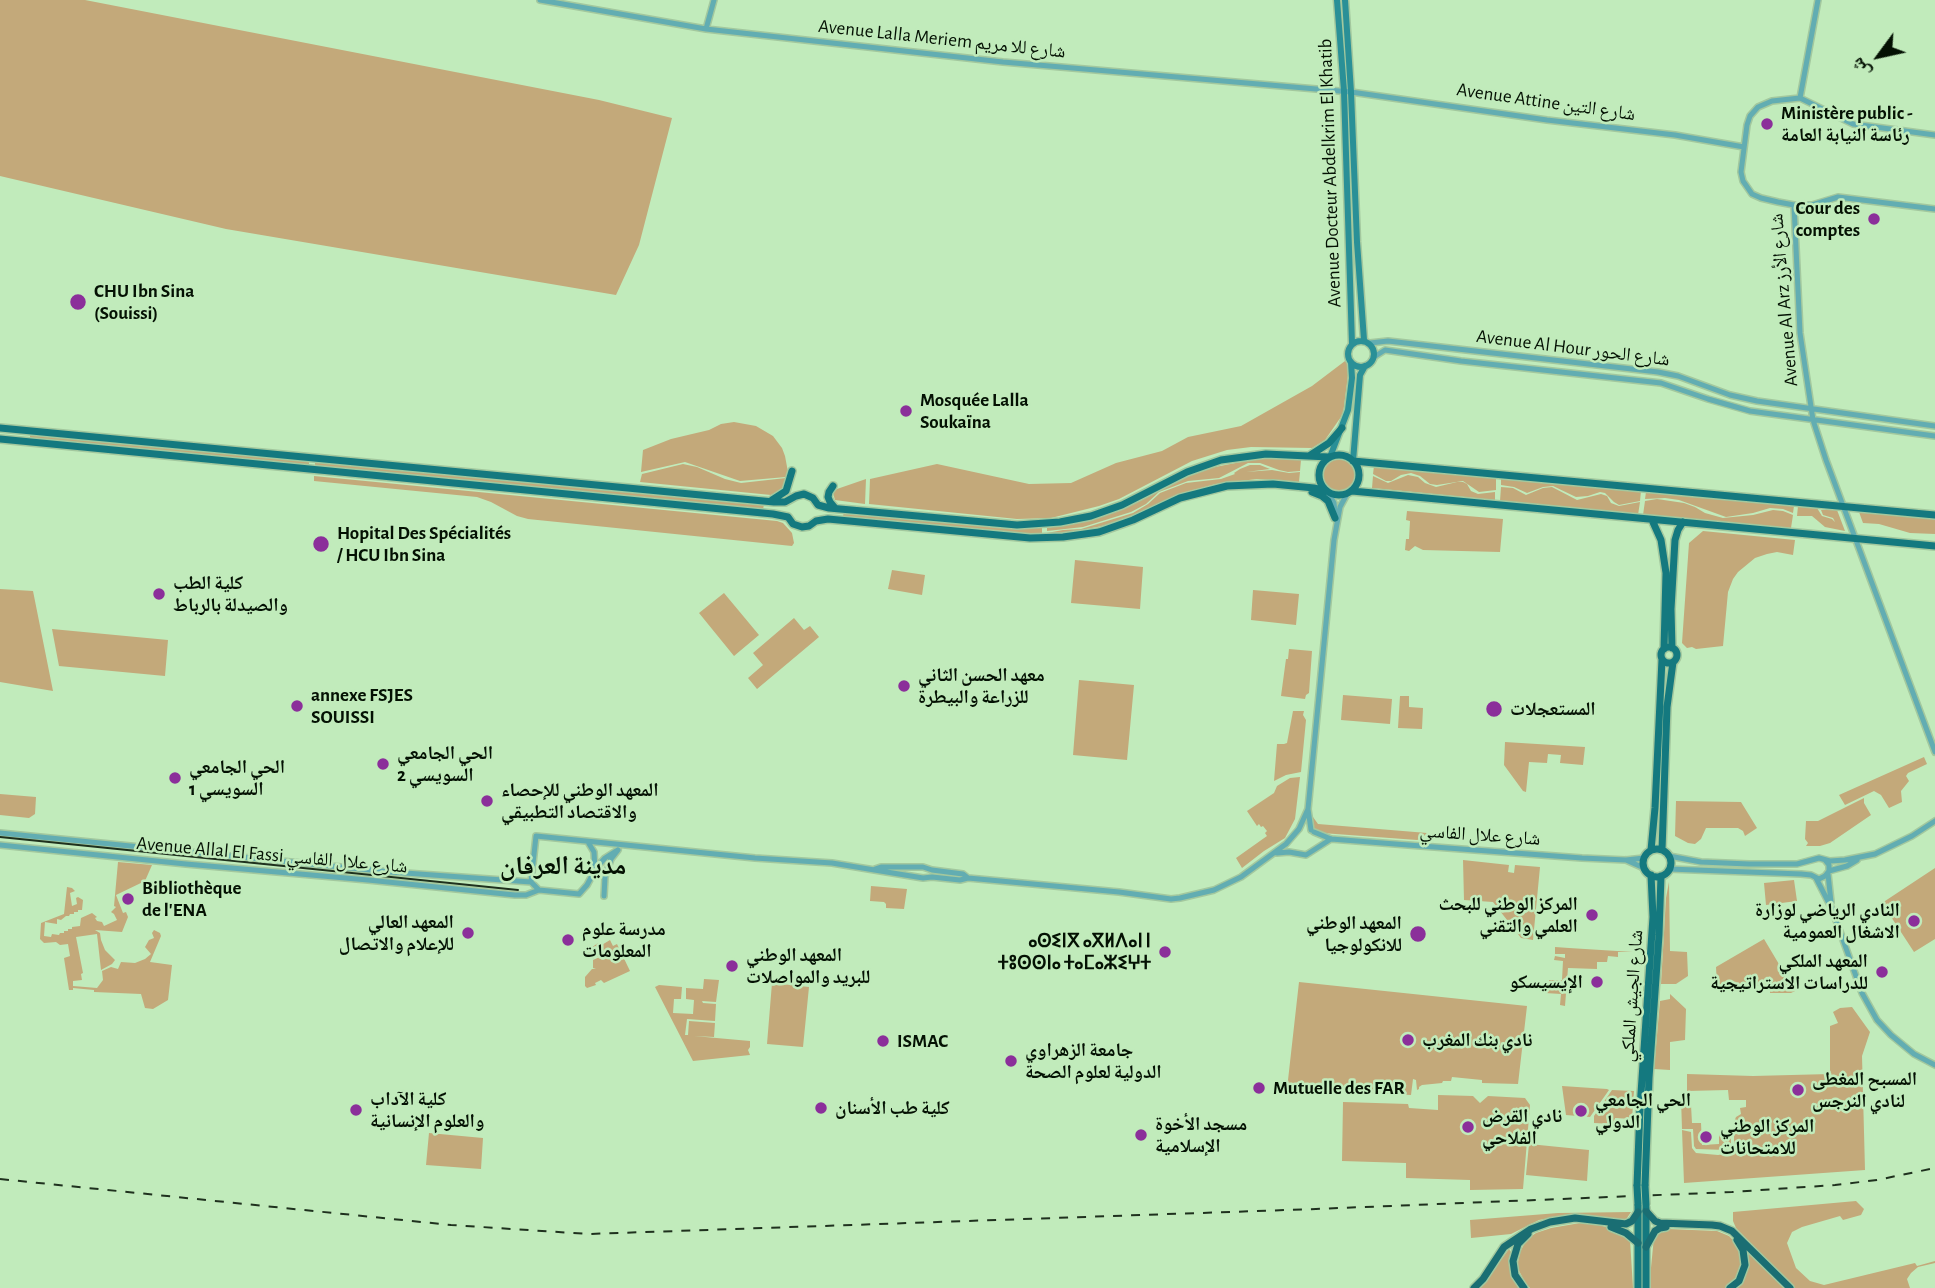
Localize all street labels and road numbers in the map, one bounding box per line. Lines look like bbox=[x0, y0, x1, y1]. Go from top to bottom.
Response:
street label: Avenue Lalla Meriem شارع للا مريم bbox=[817, 15, 1067, 63]
street label: Avenue Docteur Abdelkrim El Khatib bbox=[1314, 38, 1346, 308]
street label: Avenue Attine شارع التين bbox=[1455, 78, 1637, 126]
street label: Avenue Al Arz شارع الأرز bbox=[1765, 213, 1803, 387]
street label: Avenue Al Hour شارع الحور bbox=[1475, 325, 1671, 371]
street label: شارع علال الفاسي bbox=[1419, 819, 1541, 851]
street label: Avenue Allal El Fassi شارع علال الفاسي bbox=[136, 832, 408, 878]
street label: شارع الجيش الملكي bbox=[1616, 929, 1648, 1063]

